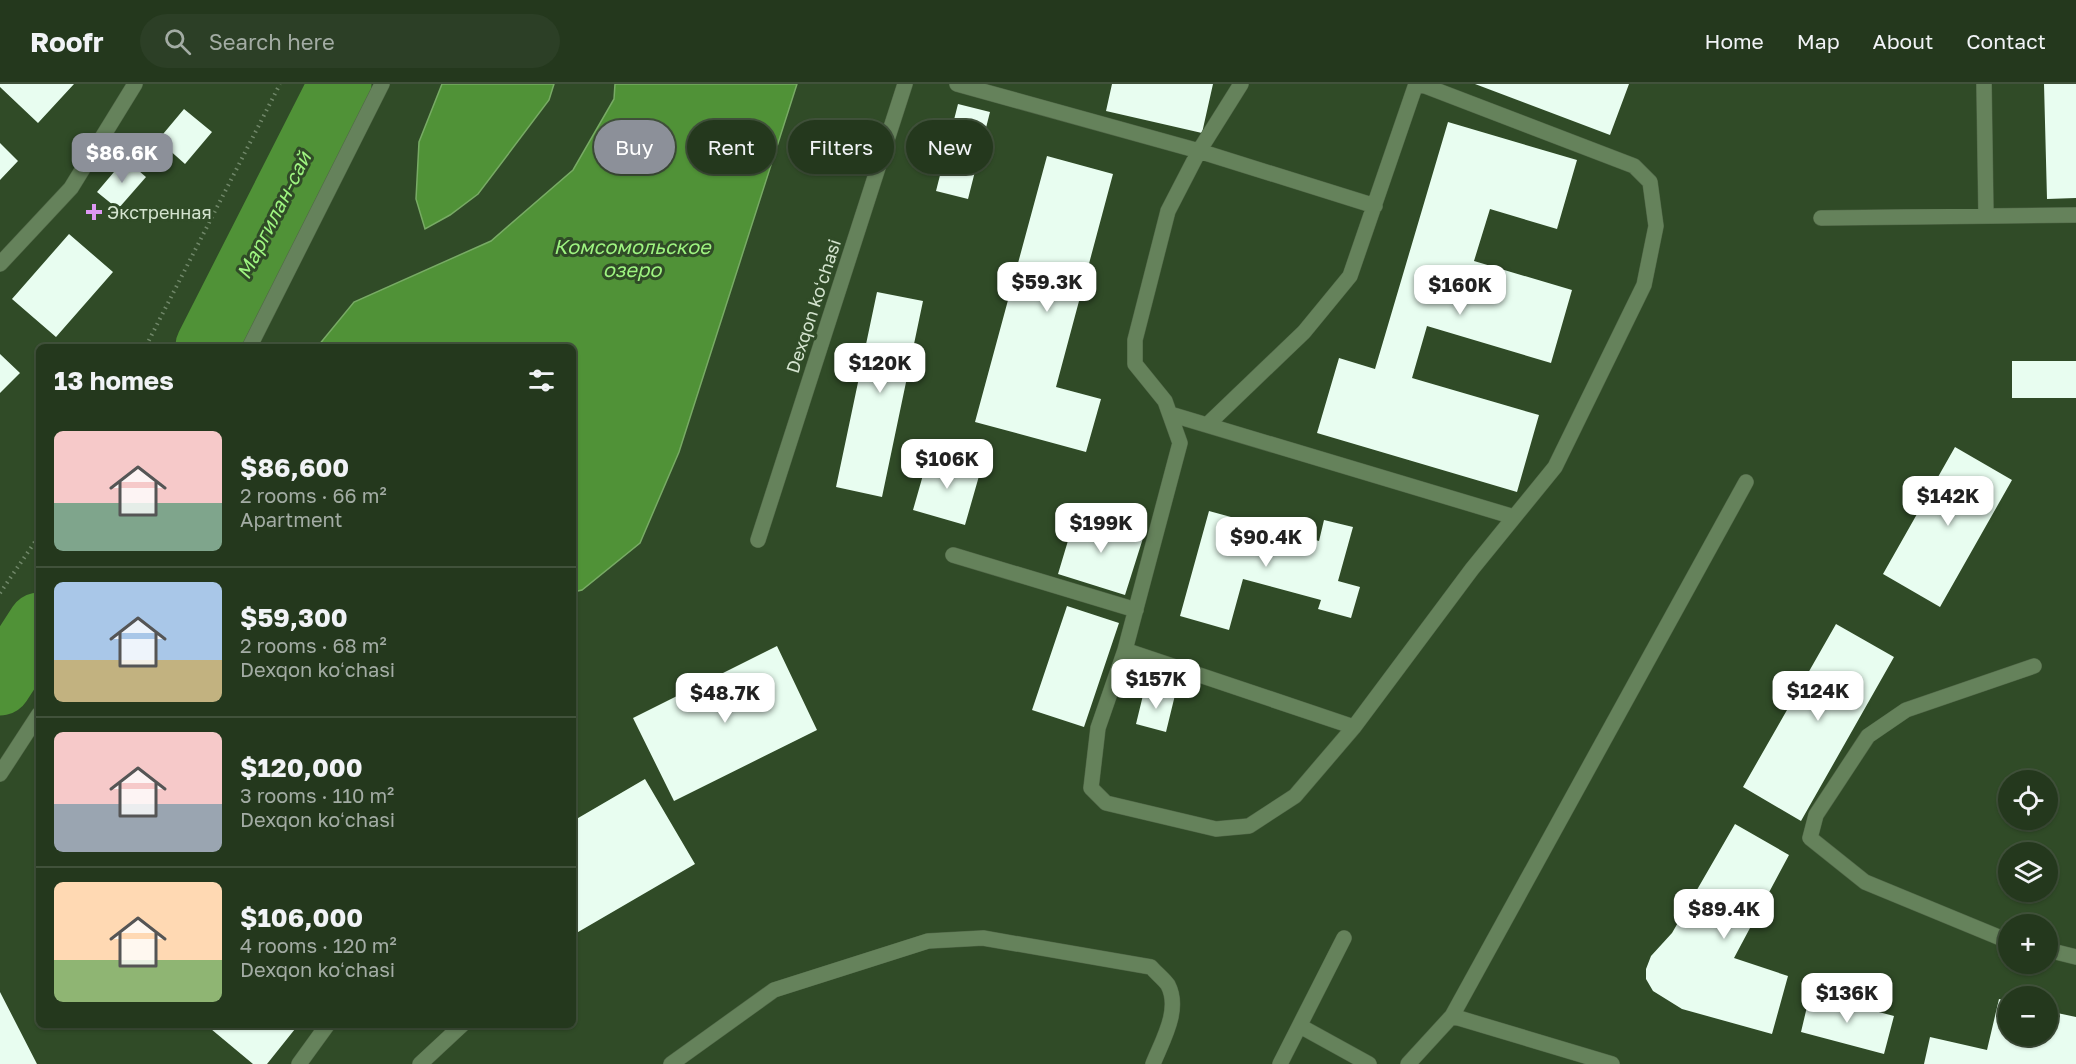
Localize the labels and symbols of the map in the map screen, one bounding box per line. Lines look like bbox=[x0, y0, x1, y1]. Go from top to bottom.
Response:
pin: $86.6K bbox=[73, 133, 171, 184]
water label: Маргилан-сай bbox=[231, 146, 316, 283]
place label: Экстренная bbox=[107, 201, 212, 223]
marker: Экстренная bbox=[85, 203, 103, 221]
water label: Комсомольское озеро bbox=[553, 234, 712, 281]
street label: Dexqon koʻchasi bbox=[781, 236, 845, 376]
pin: $59.3K bbox=[998, 262, 1096, 313]
pin: $160K bbox=[1418, 265, 1502, 316]
pin: $120K bbox=[838, 343, 922, 394]
pin: $106K bbox=[905, 439, 989, 490]
pin: $142K bbox=[1906, 476, 1990, 527]
pin: $199K bbox=[1059, 503, 1143, 554]
pin: $90.4K bbox=[1217, 517, 1315, 568]
pin: $157K bbox=[1114, 659, 1198, 710]
pin: $124K bbox=[1776, 671, 1860, 722]
pin: $48.7K bbox=[676, 673, 774, 724]
pin: $89.4K bbox=[1675, 889, 1773, 940]
pin: $136K bbox=[1805, 973, 1889, 1024]

